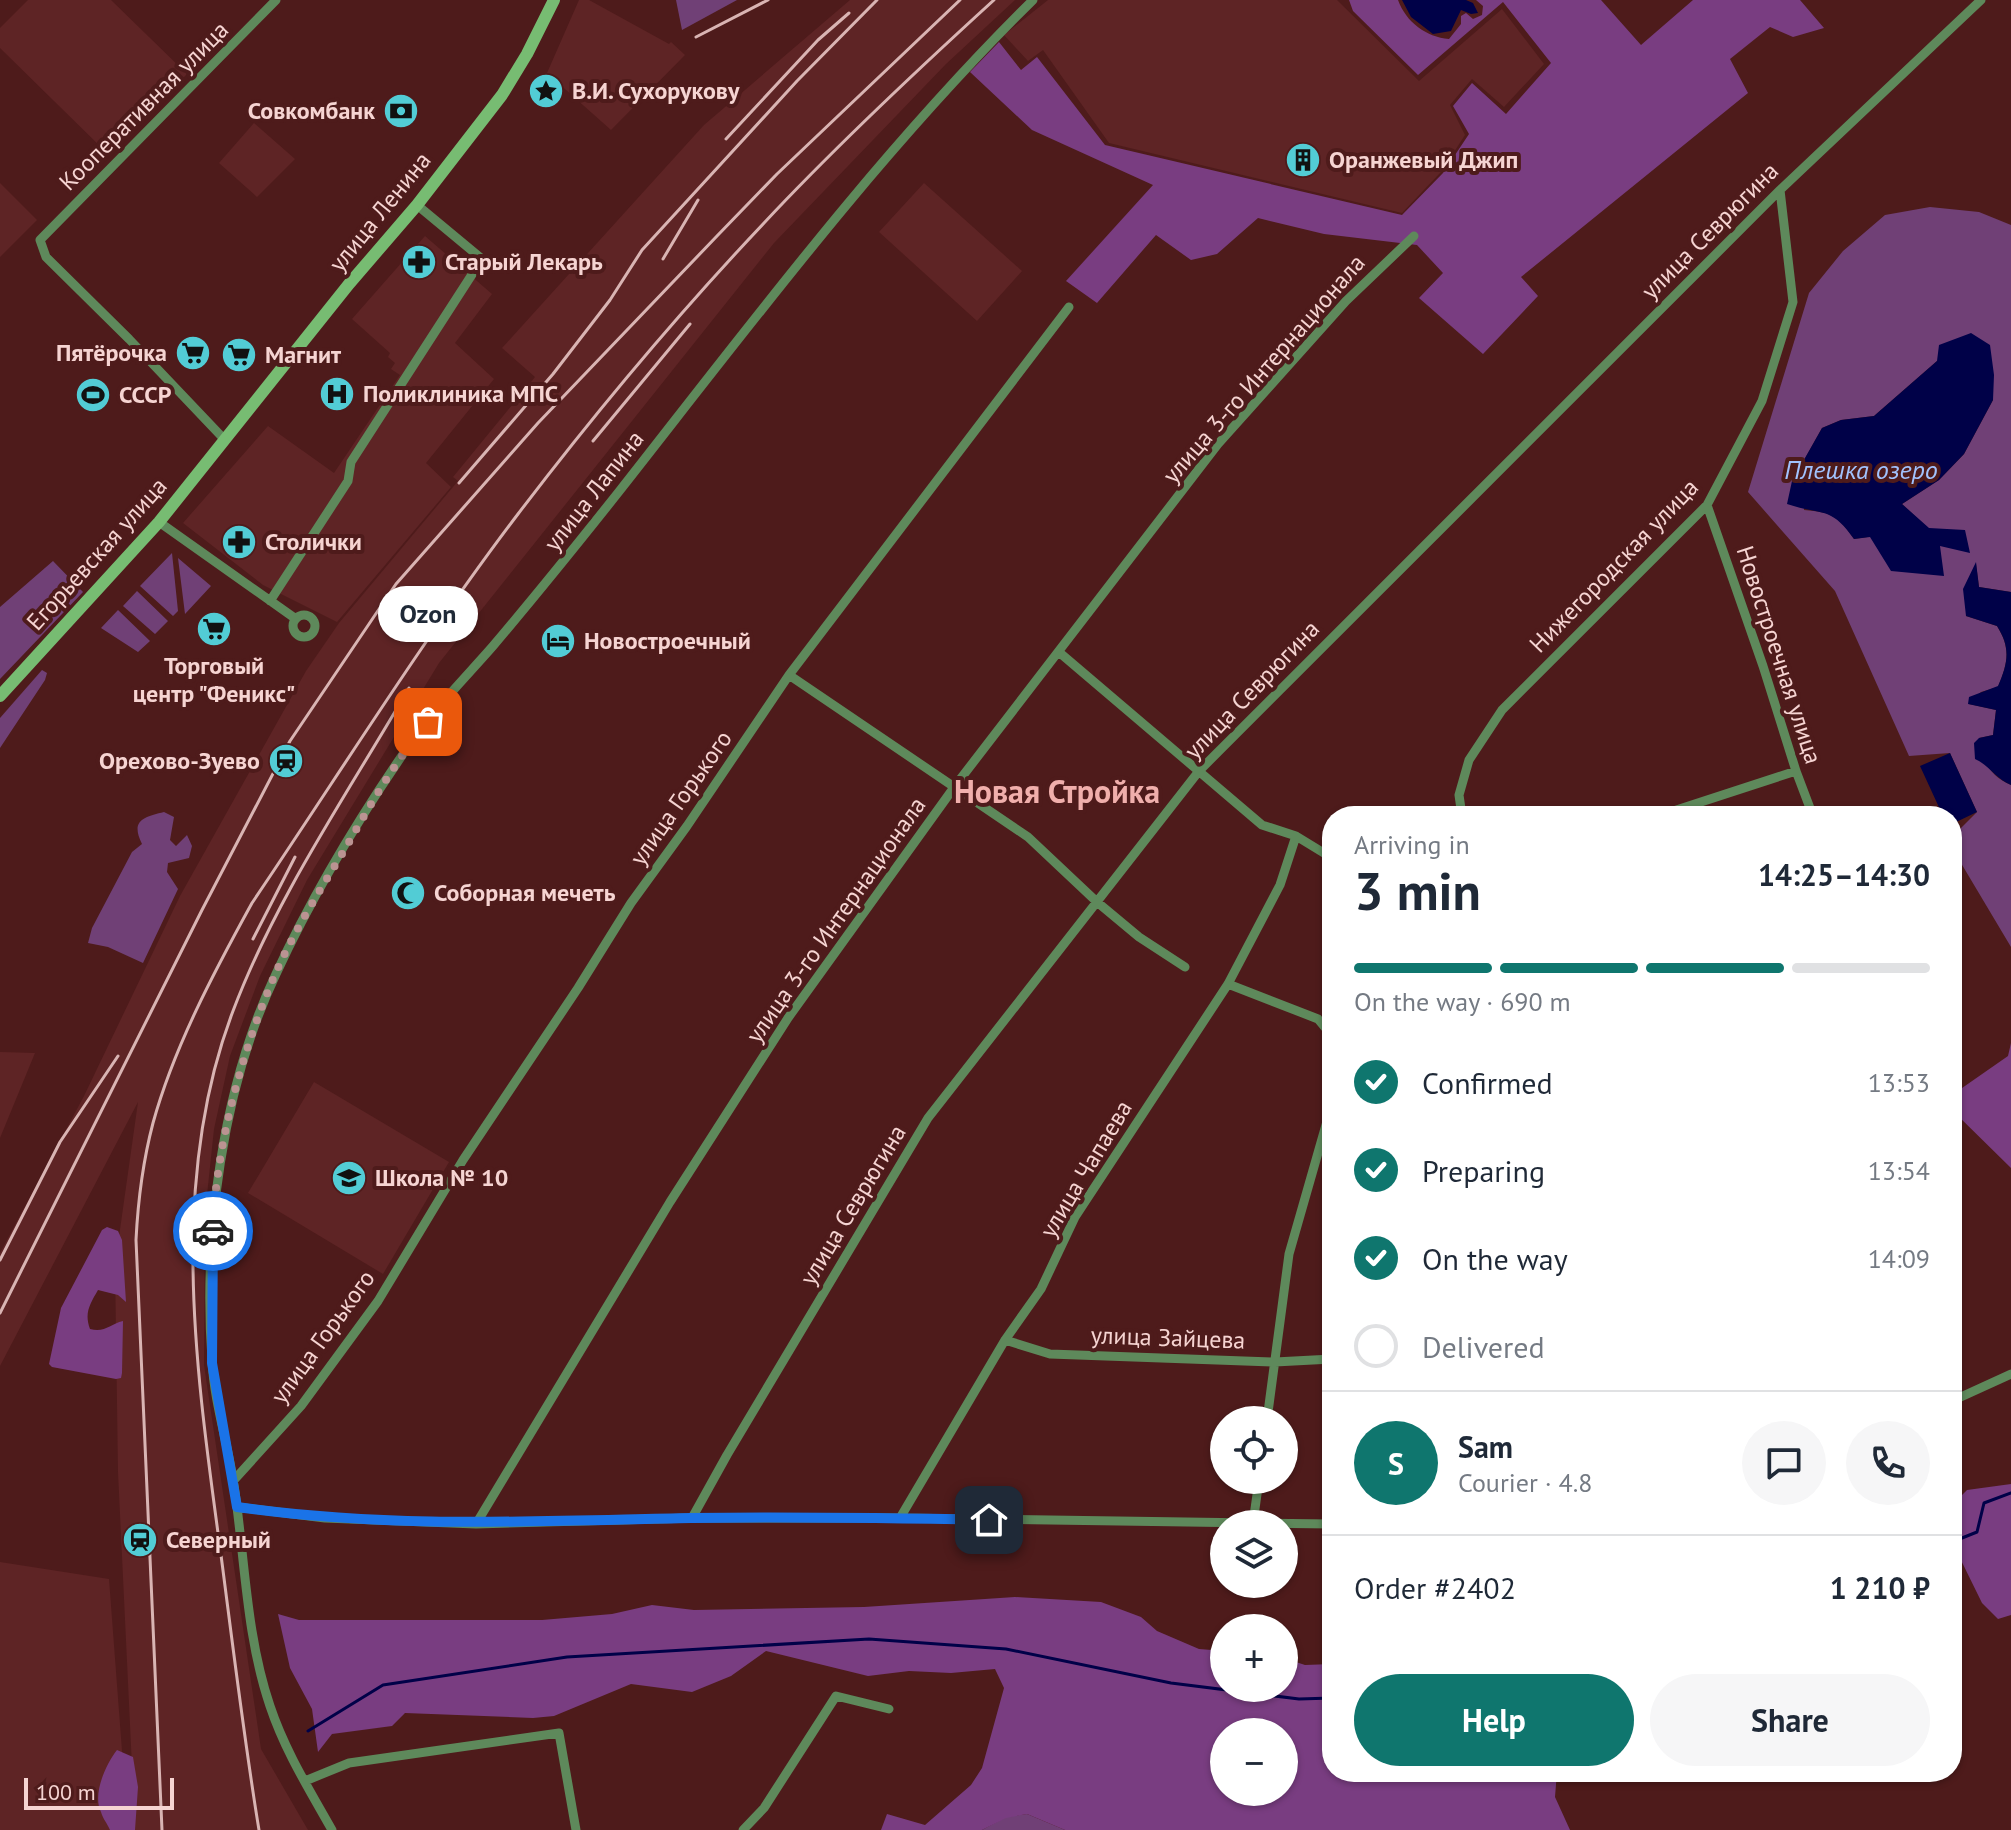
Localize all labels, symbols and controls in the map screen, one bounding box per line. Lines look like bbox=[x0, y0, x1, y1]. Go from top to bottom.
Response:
street label: Кооперативная улица bbox=[52, 14, 235, 197]
place icon: В.И. Сухорукову bbox=[527, 72, 565, 110]
place label: В.И. Сухорукову bbox=[572, 75, 740, 106]
bank icon: Совкомбанк bbox=[382, 92, 420, 130]
place label: Совкомбанк bbox=[248, 95, 375, 126]
building icon: Оранжевый Джип bbox=[1284, 141, 1322, 179]
place label: Оранжевый Джип bbox=[1329, 144, 1518, 175]
street label: улица Ленина bbox=[322, 145, 437, 278]
street label: улица Севрюгина bbox=[1634, 155, 1785, 306]
pharmacy icon: Старый Лекарь bbox=[400, 243, 438, 281]
place label: Старый Лекарь bbox=[445, 246, 603, 277]
street label: улица 3-го Интернационала bbox=[1156, 248, 1372, 490]
supermarket icon: Пятёрочка bbox=[174, 334, 212, 372]
supermarket icon: Магнит bbox=[220, 336, 258, 374]
place label: Пятёрочка bbox=[56, 337, 167, 368]
place label: Магнит bbox=[265, 339, 342, 370]
hospital icon: Поликлиника МПС bbox=[318, 375, 356, 413]
sports icon: СССР bbox=[74, 376, 112, 414]
place label: Поликлиника МПС bbox=[363, 378, 558, 409]
place label: СССР bbox=[119, 379, 172, 410]
street label: улица Лапина bbox=[537, 424, 650, 557]
water label: Плешка озеро bbox=[1784, 453, 1938, 486]
street label: Егорьевская улица bbox=[20, 471, 173, 637]
street label: Нижегородская улица bbox=[1523, 472, 1705, 659]
pharmacy icon: Столички bbox=[220, 523, 258, 561]
place label: Столички bbox=[265, 526, 362, 557]
street label: Новостроечная улица bbox=[1730, 542, 1829, 768]
callout: Ozon bbox=[378, 586, 478, 642]
text: Ozon bbox=[400, 597, 456, 630]
supermarket icon: Торговый центр "Феникс" bbox=[195, 610, 233, 648]
street label: улица Севрюгина bbox=[1177, 614, 1326, 766]
hotel icon: Новостроечный bbox=[539, 622, 577, 660]
place label: Новостроечный bbox=[584, 625, 751, 656]
place label: Торговый центр "Феникс" bbox=[133, 650, 295, 709]
pin bbox=[394, 688, 462, 756]
icon: bag bbox=[406, 700, 450, 744]
street label: улица Горького bbox=[623, 724, 739, 871]
station icon: Орехово-Зуево bbox=[267, 742, 305, 780]
place label: Орехово-Зуево bbox=[99, 745, 260, 776]
district label: Новая Стройка bbox=[954, 770, 1160, 812]
street label: улица 3-го Интернационала bbox=[739, 791, 932, 1049]
text: Arriving in bbox=[1354, 828, 1470, 861]
text: 14:25–14:30 bbox=[1758, 855, 1930, 894]
text: 3 min bbox=[1354, 857, 1481, 924]
mosque icon: Соборная мечеть bbox=[389, 874, 427, 912]
place label: Соборная мечеть bbox=[434, 877, 616, 908]
text: On the way · 690 m bbox=[1354, 985, 1571, 1018]
icon: check bbox=[1354, 1060, 1398, 1104]
text: Confirmed bbox=[1422, 1063, 1553, 1102]
text: 13:53 bbox=[1868, 1066, 1930, 1099]
street label: улица Чапаева bbox=[1032, 1094, 1139, 1243]
street label: улица Севрюгина bbox=[793, 1119, 913, 1291]
icon: check bbox=[1354, 1148, 1398, 1192]
text: Preparing bbox=[1422, 1151, 1545, 1190]
text: 13:54 bbox=[1868, 1154, 1930, 1187]
school or university icon: Школа № 10 bbox=[330, 1159, 368, 1197]
place label: Школа № 10 bbox=[375, 1162, 508, 1193]
courier bbox=[173, 1191, 253, 1271]
icon: car bbox=[191, 1209, 235, 1253]
icon: check bbox=[1354, 1236, 1398, 1280]
text: On the way bbox=[1422, 1239, 1568, 1278]
text: 14:09 bbox=[1868, 1242, 1930, 1275]
street label: улица Горького bbox=[264, 1264, 382, 1410]
street label: улица Зайцева bbox=[1090, 1319, 1246, 1356]
text: Delivered bbox=[1422, 1327, 1545, 1366]
map controls bbox=[1210, 1406, 1298, 1806]
button: locate bbox=[1210, 1406, 1298, 1494]
button: chat bbox=[1742, 1421, 1826, 1505]
button: phone bbox=[1846, 1421, 1930, 1505]
text: Sam bbox=[1458, 1427, 1513, 1466]
text: S bbox=[1388, 1444, 1404, 1483]
text: Courier · 4.8 bbox=[1458, 1466, 1592, 1499]
pin bbox=[955, 1486, 1023, 1554]
icon: home bbox=[967, 1498, 1011, 1542]
button: layers bbox=[1210, 1510, 1298, 1598]
station icon: Северный bbox=[121, 1521, 159, 1559]
place label: Северный bbox=[166, 1524, 271, 1555]
text: Order #2402 bbox=[1354, 1568, 1516, 1607]
text: 1 210 ₽ bbox=[1830, 1568, 1930, 1607]
button: + bbox=[1210, 1614, 1298, 1702]
button: Help bbox=[1354, 1674, 1634, 1766]
button: Share bbox=[1650, 1674, 1930, 1766]
button: − bbox=[1210, 1718, 1298, 1806]
scale bar bbox=[24, 1774, 174, 1810]
text: 100 m bbox=[36, 1778, 96, 1806]

